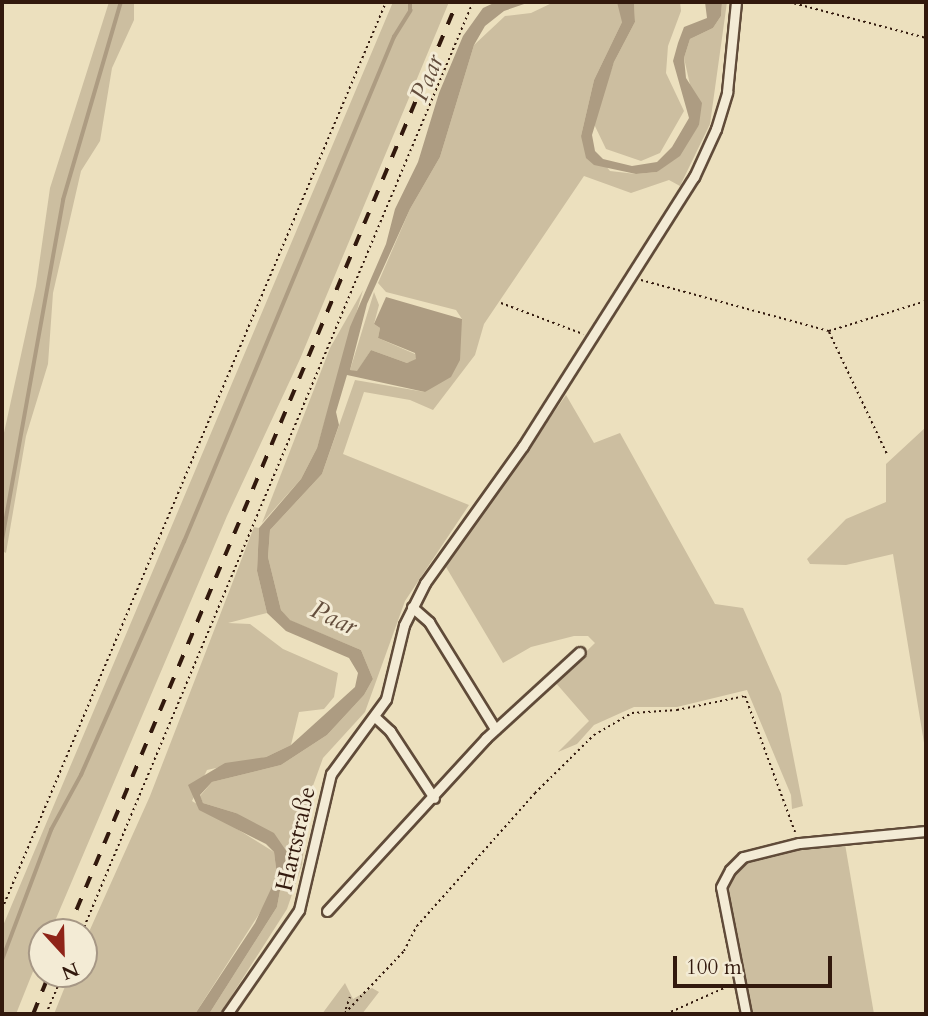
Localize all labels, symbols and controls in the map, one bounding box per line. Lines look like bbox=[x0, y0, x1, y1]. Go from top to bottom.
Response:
water label: Paar bbox=[404, 50, 450, 106]
water label: Paar bbox=[306, 594, 362, 642]
street label: Hartstraße bbox=[270, 784, 322, 894]
north arrow bbox=[28, 918, 98, 988]
scale bar bbox=[676, 942, 835, 986]
text: 100 m bbox=[686, 953, 742, 982]
text: N bbox=[58, 955, 83, 986]

